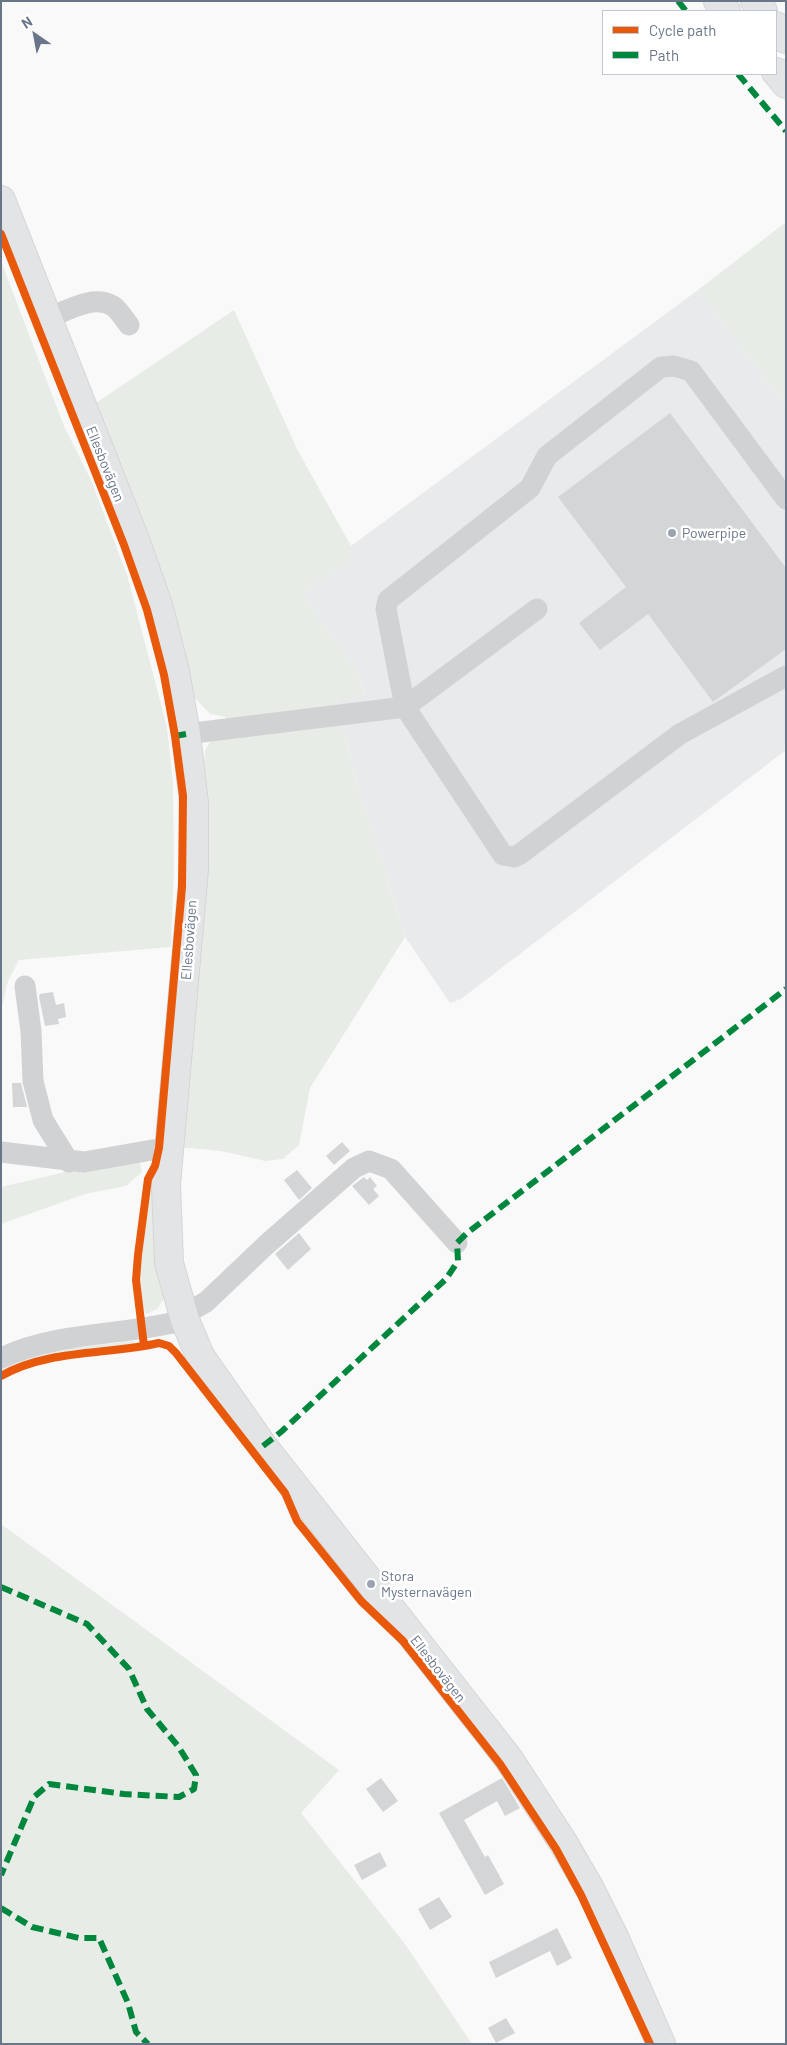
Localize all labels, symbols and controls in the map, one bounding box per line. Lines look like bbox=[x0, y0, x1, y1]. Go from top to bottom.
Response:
north arrow bbox=[10, 10, 60, 60]
legend bbox=[602, 10, 777, 75]
text: N bbox=[18, 12, 35, 32]
text: Cycle path bbox=[649, 21, 716, 39]
text: Path bbox=[649, 46, 679, 64]
street label: Ellesbovägen bbox=[82, 424, 128, 504]
place label: Powerpipe bbox=[682, 525, 746, 541]
marker: Powerpipe bbox=[666, 527, 678, 539]
street label: Ellesbovägen bbox=[178, 900, 200, 980]
place label: Stora Mysternavägen bbox=[381, 1568, 472, 1600]
marker: Stora Mysternavägen bbox=[365, 1578, 377, 1590]
street label: Ellesbovägen bbox=[407, 1632, 469, 1706]

